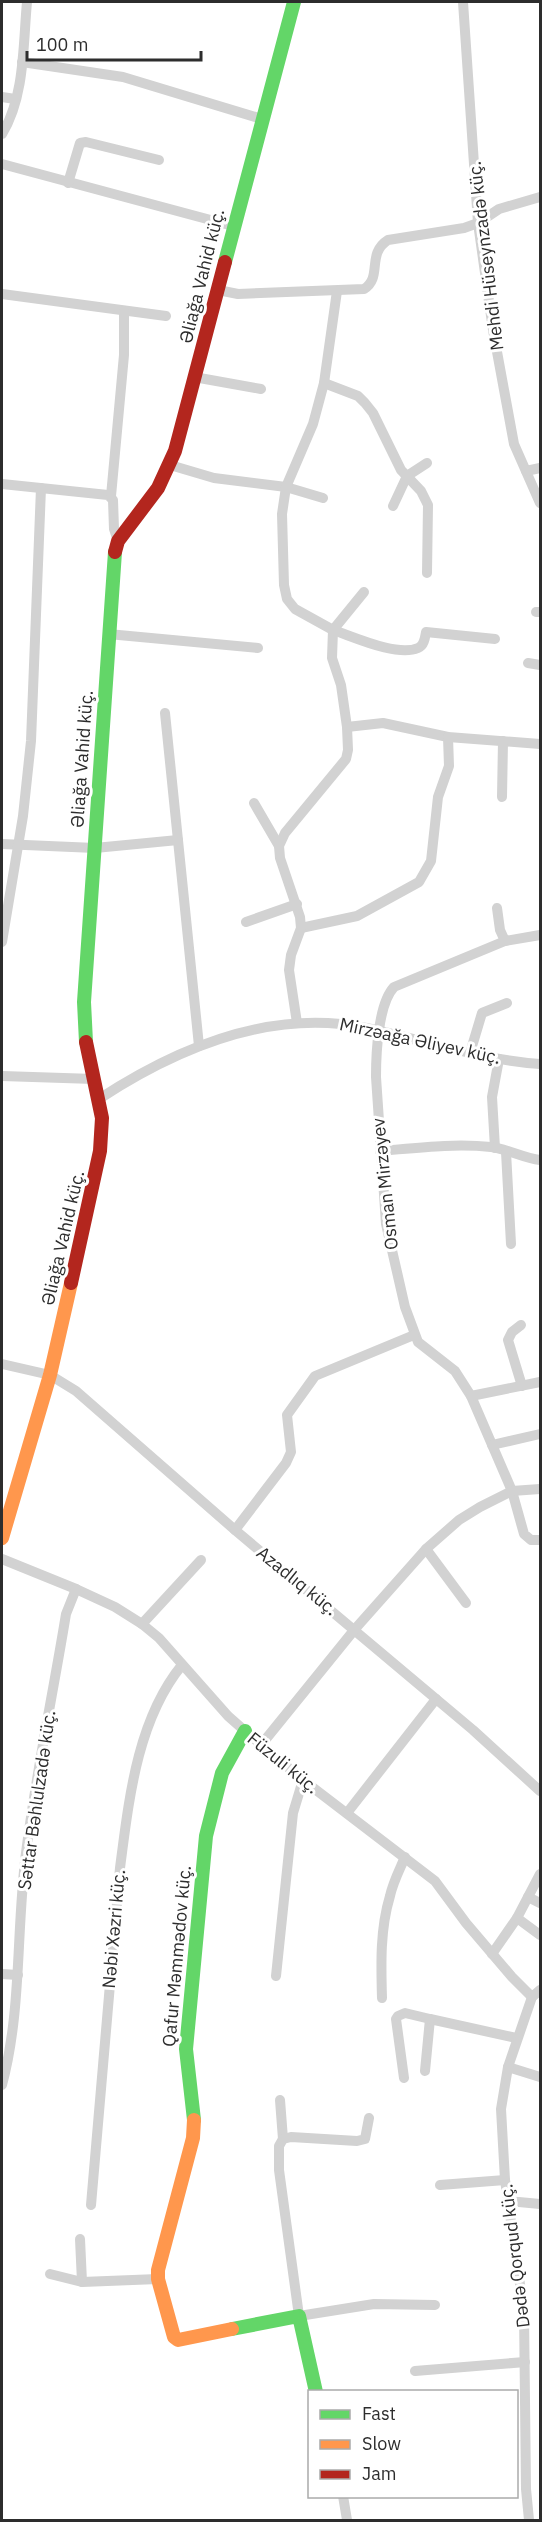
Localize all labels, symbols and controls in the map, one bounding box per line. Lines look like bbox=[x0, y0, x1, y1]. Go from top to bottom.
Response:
scale bar bbox=[27, 24, 201, 62]
text: 100 m bbox=[36, 33, 88, 56]
street label: Mehdi Hüseynzadə küç. bbox=[462, 160, 509, 352]
street label: Əliağa Vahid küç. bbox=[174, 206, 229, 346]
street label: Əliağa Vahid küç. bbox=[65, 689, 98, 829]
street label: Mirzəağa Əliyev küç. bbox=[337, 1012, 503, 1069]
street label: Osman Mirzəyev bbox=[366, 1117, 403, 1251]
street label: Əliağa Vahid küç. bbox=[36, 1168, 89, 1308]
street label: Azadlıq küç. bbox=[252, 1541, 343, 1620]
street label: Səttar Bəhlulzadə küç. bbox=[13, 1709, 61, 1891]
street label: Füzuli küç. bbox=[243, 1727, 324, 1798]
street label: Qafur Məmmədov küç. bbox=[157, 1864, 196, 2048]
street label: Nəbi Xəzri küç. bbox=[97, 1868, 130, 1990]
street label: Dədə Qorqud küç. bbox=[494, 2183, 535, 2329]
legend bbox=[308, 2390, 518, 2498]
text: Fast bbox=[362, 2402, 396, 2425]
text: Slow bbox=[362, 2432, 401, 2455]
text: Jam bbox=[362, 2462, 397, 2485]

